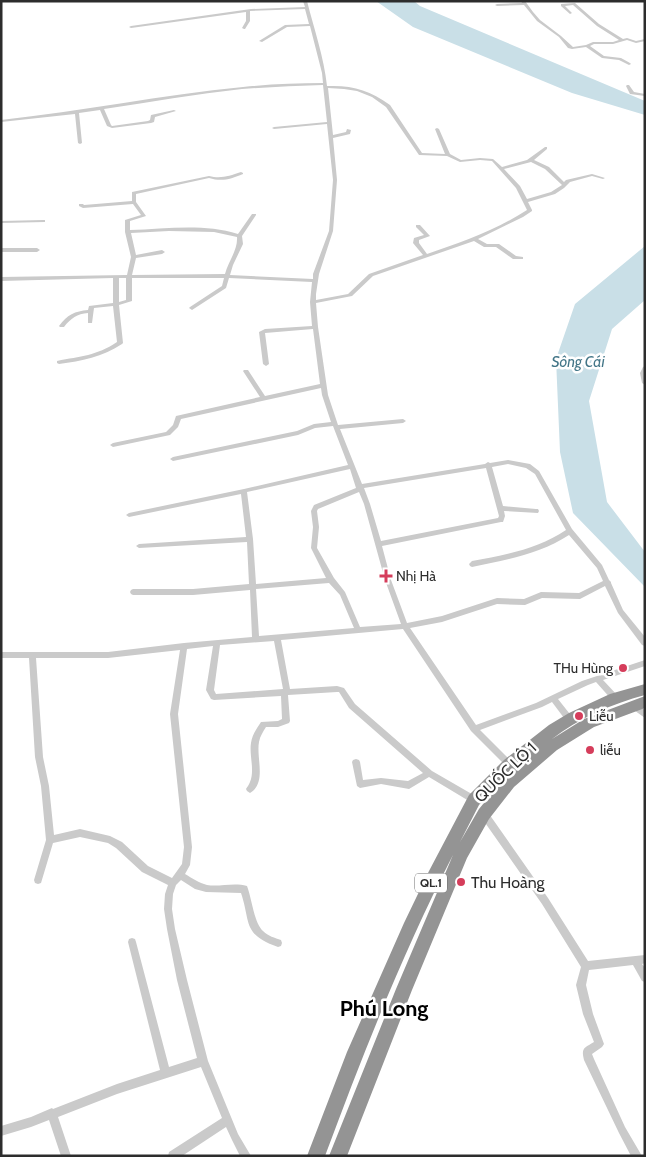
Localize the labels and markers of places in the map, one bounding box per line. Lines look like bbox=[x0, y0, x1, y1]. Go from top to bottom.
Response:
place label: Nhị Hà bbox=[396, 567, 436, 585]
marker: Nhị Hà bbox=[380, 570, 392, 582]
place label: THu Hùng bbox=[553, 659, 614, 677]
marker: THu Hùng bbox=[617, 662, 629, 674]
place label: Liễu bbox=[589, 707, 614, 725]
marker: Liễu bbox=[573, 710, 585, 722]
place label: liễu bbox=[600, 741, 621, 759]
marker: liễu bbox=[584, 744, 596, 756]
place label: Thu Hoàng bbox=[471, 873, 546, 892]
marker: Thu Hoàng bbox=[455, 876, 467, 888]

